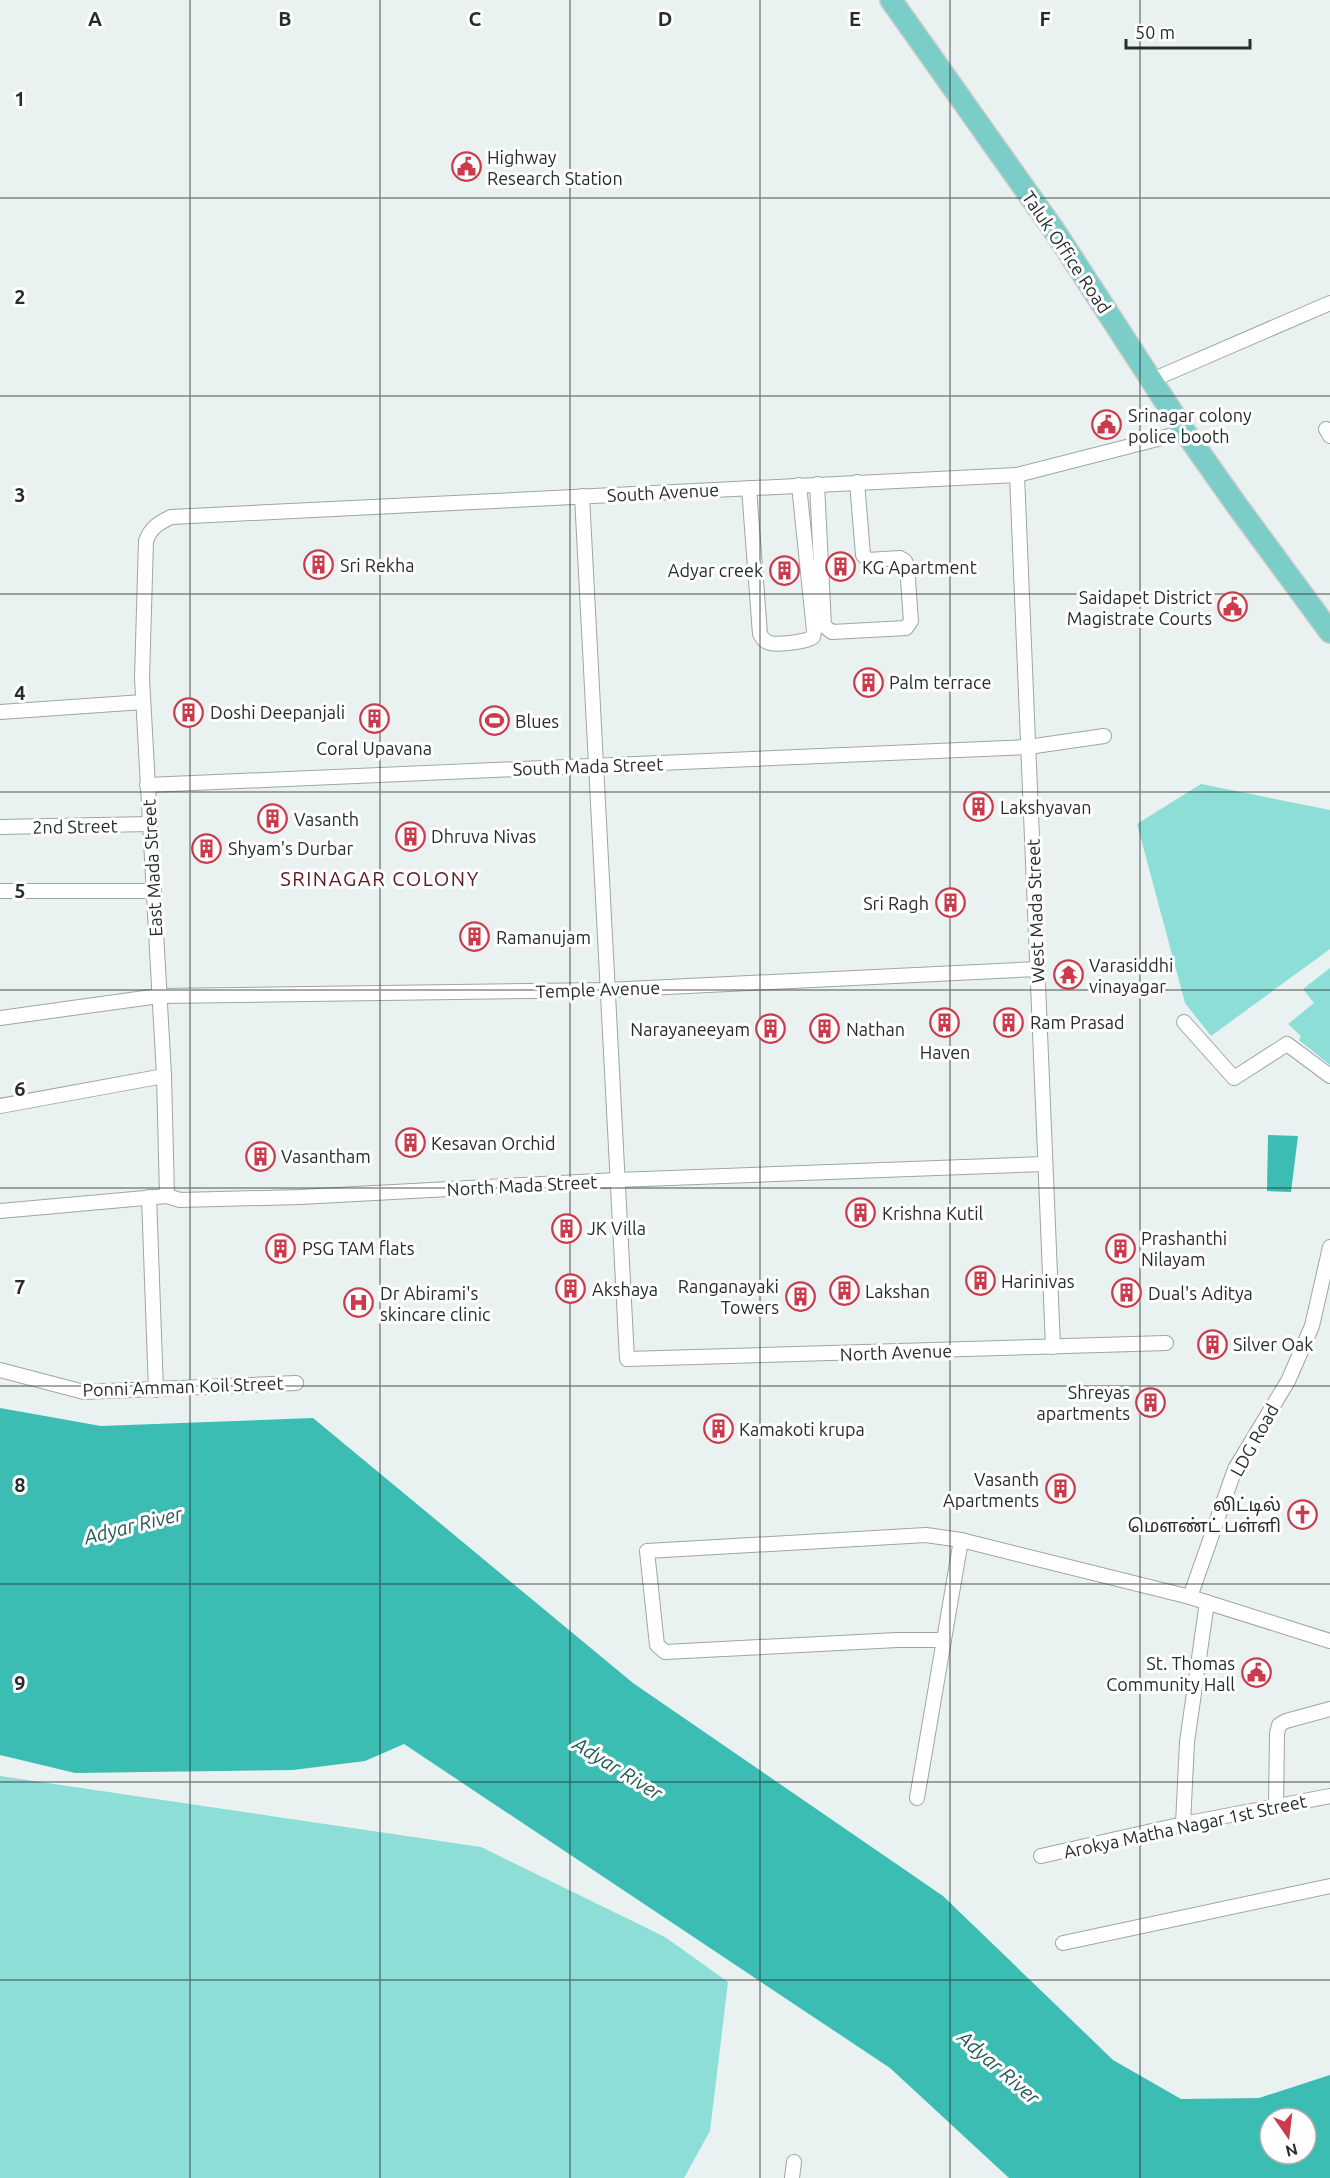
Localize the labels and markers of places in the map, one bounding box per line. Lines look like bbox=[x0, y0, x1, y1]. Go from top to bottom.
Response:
place label: Highway Research Station bbox=[487, 147, 623, 188]
public building icon: Highway Research Station bbox=[450, 151, 482, 183]
place label: Srinagar colony police booth bbox=[1128, 405, 1252, 446]
public building icon: Srinagar colony police booth bbox=[1091, 409, 1123, 441]
building icon: Sri Rekha bbox=[303, 549, 335, 581]
building icon: KG Apartment bbox=[825, 551, 857, 583]
building icon: Adyar creek bbox=[768, 554, 800, 586]
place label: Sri Rekha bbox=[340, 555, 414, 575]
place label: KG Apartment bbox=[862, 557, 977, 577]
place label: Adyar creek bbox=[668, 560, 763, 580]
place label: Saidapet District Magistrate Courts bbox=[1067, 587, 1212, 628]
public building icon: Saidapet District Magistrate Courts bbox=[1217, 591, 1249, 623]
building icon: Palm terrace bbox=[852, 666, 884, 698]
place label: Palm terrace bbox=[889, 672, 991, 692]
building icon: Doshi Deepanjali bbox=[173, 696, 205, 728]
place label: Doshi Deepanjali bbox=[210, 702, 345, 722]
building icon: Coral Upavana bbox=[358, 703, 390, 735]
sports icon: Blues bbox=[478, 705, 510, 737]
place label: Blues bbox=[515, 711, 559, 731]
place label: Coral Upavana bbox=[316, 738, 432, 758]
building icon: Lakshyavan bbox=[963, 791, 995, 823]
place label: Lakshyavan bbox=[1000, 797, 1092, 817]
building icon: Vasanth bbox=[257, 803, 289, 835]
place label: Vasanth bbox=[294, 809, 359, 829]
building icon: Dhruva Nivas bbox=[394, 820, 426, 852]
place label: Dhruva Nivas bbox=[431, 826, 536, 846]
building icon: Shyam's Durbar bbox=[191, 832, 223, 864]
place label: Shyam's Durbar bbox=[228, 838, 354, 858]
building icon: Sri Ragh bbox=[934, 887, 966, 919]
place label: Sri Ragh bbox=[863, 893, 929, 913]
building icon: Ramanujam bbox=[459, 921, 491, 953]
place label: Ramanujam bbox=[496, 927, 591, 947]
place label: Varasiddhi vinayagar bbox=[1089, 955, 1173, 996]
temple icon: Varasiddhi vinayagar bbox=[1052, 959, 1084, 991]
building icon: Ram Prasad bbox=[993, 1006, 1025, 1038]
building icon: Haven bbox=[929, 1007, 961, 1039]
place label: Ram Prasad bbox=[1030, 1012, 1125, 1032]
building icon: Narayaneeyam bbox=[755, 1013, 787, 1045]
building icon: Nathan bbox=[809, 1013, 841, 1045]
place label: Narayaneeyam bbox=[630, 1019, 750, 1039]
place label: Nathan bbox=[846, 1019, 905, 1039]
place label: Haven bbox=[920, 1042, 970, 1062]
building icon: Kesavan Orchid bbox=[394, 1127, 426, 1159]
place label: Kesavan Orchid bbox=[431, 1133, 555, 1153]
building icon: Vasantham bbox=[244, 1140, 276, 1172]
place label: Vasantham bbox=[281, 1146, 371, 1166]
building icon: Krishna Kutil bbox=[845, 1197, 877, 1229]
place label: Krishna Kutil bbox=[882, 1203, 984, 1223]
building icon: JK Villa bbox=[550, 1212, 582, 1244]
place label: JK Villa bbox=[587, 1218, 646, 1238]
place label: Prashanthi Nilayam bbox=[1141, 1228, 1227, 1269]
building icon: PSG TAM flats bbox=[265, 1232, 297, 1264]
building icon: Prashanthi Nilayam bbox=[1104, 1232, 1136, 1264]
place label: PSG TAM flats bbox=[302, 1238, 415, 1258]
building icon: Harinivas bbox=[964, 1265, 996, 1297]
place label: Harinivas bbox=[1001, 1271, 1075, 1291]
building icon: Akshaya bbox=[555, 1273, 587, 1305]
building icon: Lakshan bbox=[828, 1275, 860, 1307]
place label: Ranganayaki Towers bbox=[678, 1276, 779, 1317]
building icon: Dual's Aditya bbox=[1111, 1277, 1143, 1309]
place label: Akshaya bbox=[592, 1279, 658, 1299]
building icon: Ranganayaki Towers bbox=[784, 1280, 816, 1312]
place label: Lakshan bbox=[865, 1281, 930, 1301]
place label: Dr Abirami's skincare clinic bbox=[380, 1283, 490, 1324]
place label: Dual's Aditya bbox=[1148, 1283, 1253, 1303]
hospital icon: Dr Abirami's skincare clinic bbox=[343, 1287, 375, 1319]
building icon: Silver Oak bbox=[1196, 1328, 1228, 1360]
place label: Silver Oak bbox=[1233, 1334, 1313, 1354]
place label: Shreyas apartments bbox=[1036, 1382, 1130, 1423]
building icon: Shreyas apartments bbox=[1135, 1386, 1167, 1418]
building icon: Kamakoti krupa bbox=[702, 1413, 734, 1445]
place label: Kamakoti krupa bbox=[739, 1419, 865, 1439]
place label: Vasanth Apartments bbox=[943, 1469, 1039, 1510]
building icon: Vasanth Apartments bbox=[1044, 1473, 1076, 1505]
place label: லிட்டில் மௌண்ட் பள்ளி bbox=[1128, 1494, 1281, 1535]
church icon: லிட்டில் மௌண்ட் பள்ளி bbox=[1286, 1498, 1318, 1530]
place label: St. Thomas Community Hall bbox=[1106, 1653, 1235, 1694]
public building icon: St. Thomas Community Hall bbox=[1240, 1657, 1272, 1689]

